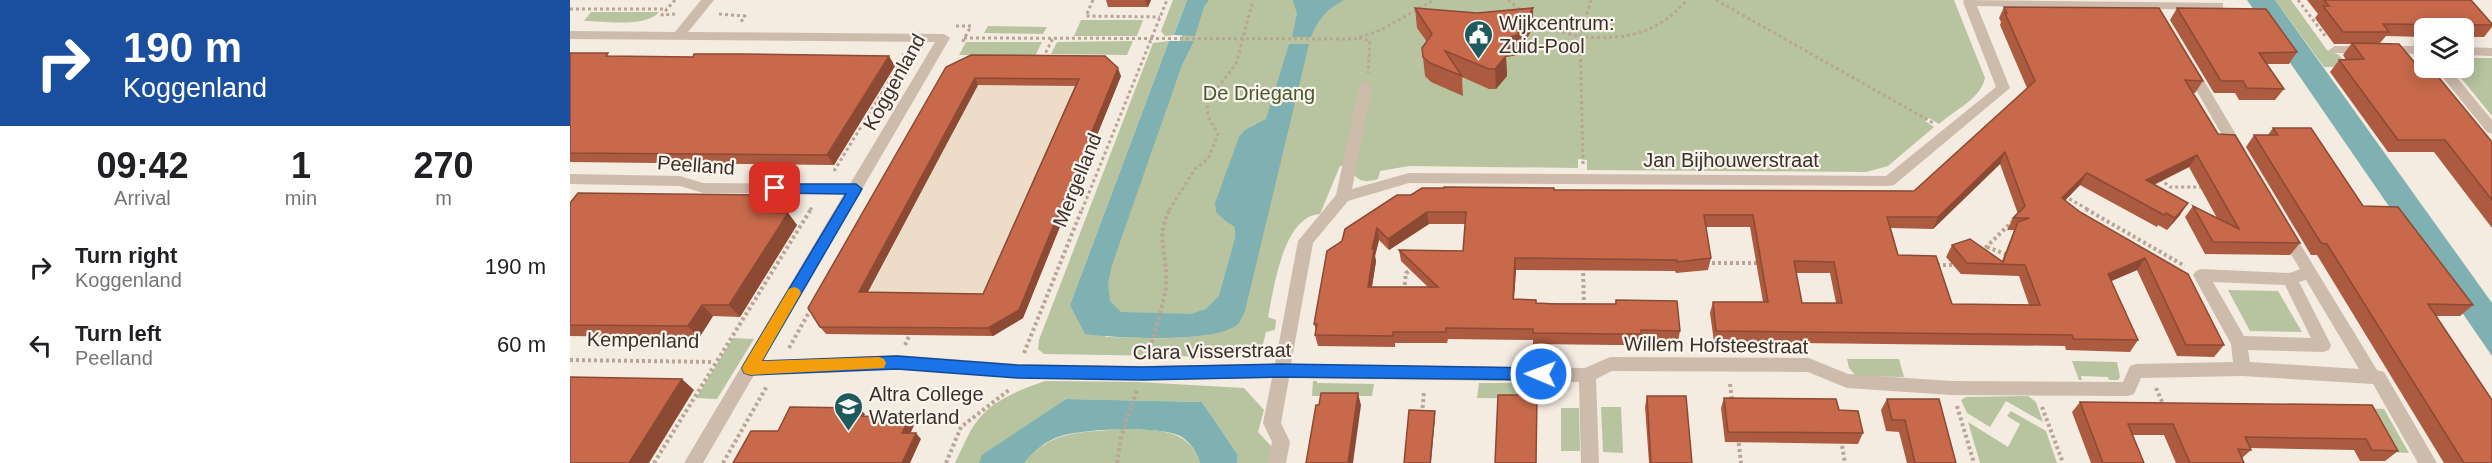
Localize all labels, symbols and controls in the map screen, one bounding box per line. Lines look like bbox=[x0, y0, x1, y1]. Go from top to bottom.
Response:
place label: Wijkcentrum: Zuid-Pool bbox=[1499, 12, 1615, 57]
public building icon: Wijkcentrum: Zuid-Pool bbox=[1462, 18, 1494, 60]
map controls bbox=[2414, 18, 2474, 78]
button: layers bbox=[2414, 18, 2474, 78]
icon: right bbox=[24, 24, 102, 102]
text: 190 m bbox=[123, 24, 242, 71]
street label: Koggenland bbox=[858, 30, 930, 134]
text: Koggenland bbox=[123, 73, 267, 103]
park label: De Driegang bbox=[1203, 82, 1315, 104]
street label: Mergelland bbox=[1048, 130, 1106, 230]
text: 09:42 bbox=[96, 145, 188, 186]
text: 1 bbox=[291, 145, 311, 186]
text: 270 bbox=[413, 145, 474, 186]
street label: Jan Bijhouwerstraat bbox=[1643, 149, 1819, 171]
street label: Peelland bbox=[656, 151, 736, 179]
pin bbox=[749, 162, 800, 213]
icon: arrive bbox=[758, 171, 791, 204]
text: Arrival bbox=[114, 187, 171, 209]
text: min bbox=[285, 187, 317, 209]
text: m bbox=[435, 187, 452, 209]
text: Turn right bbox=[75, 243, 177, 268]
icon: right bbox=[24, 251, 57, 284]
text: 190 m bbox=[485, 254, 546, 279]
text: Koggenland bbox=[75, 269, 182, 291]
text: Turn left bbox=[75, 321, 161, 346]
street label: Kempenland bbox=[587, 328, 699, 352]
icon: left bbox=[24, 329, 57, 362]
text: 60 m bbox=[497, 332, 546, 357]
street label: Willem Hofsteestraat bbox=[1624, 332, 1809, 358]
street label: Clara Visserstraat bbox=[1133, 339, 1292, 363]
position arrow bbox=[1509, 342, 1573, 406]
text: Peelland bbox=[75, 347, 153, 369]
place label: Altra College Waterland bbox=[869, 383, 984, 428]
school or university icon: Altra College Waterland bbox=[832, 390, 864, 432]

